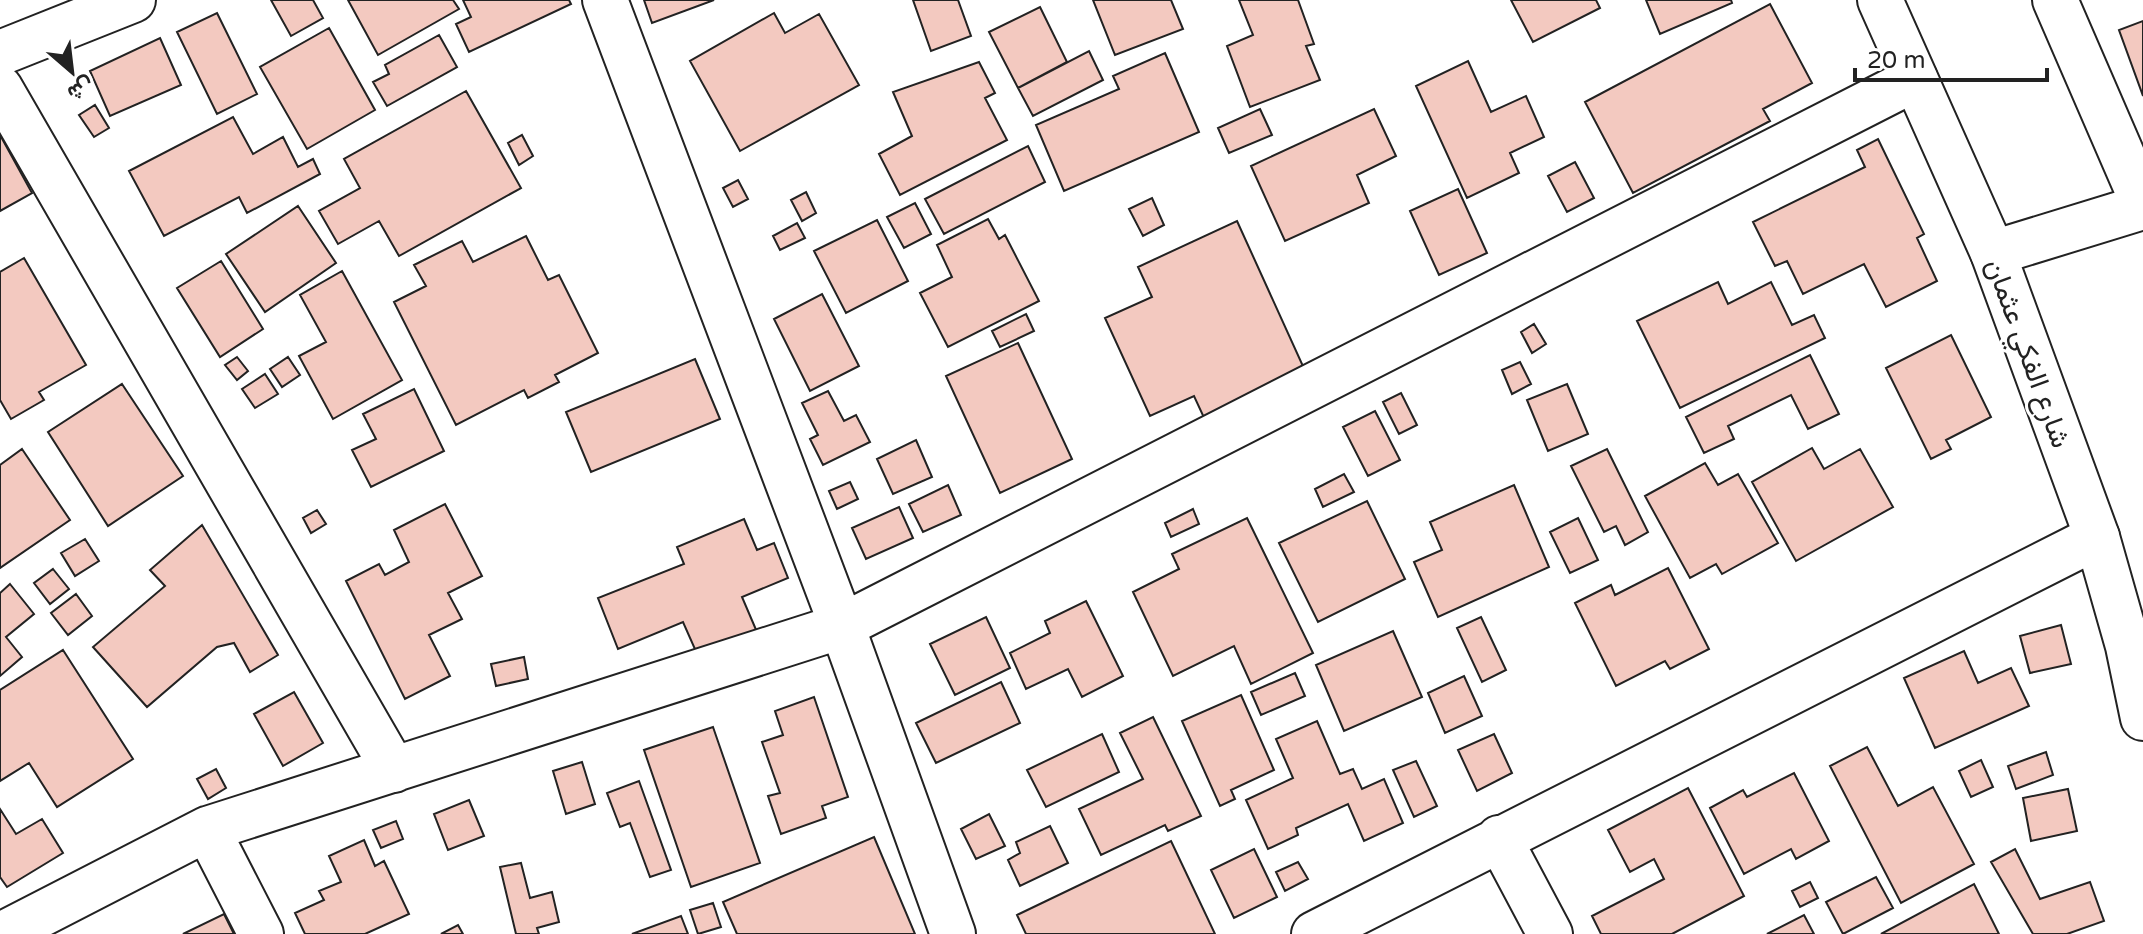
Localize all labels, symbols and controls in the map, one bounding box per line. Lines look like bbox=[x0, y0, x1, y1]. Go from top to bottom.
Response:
north arrow bbox=[32, 32, 112, 112]
scale bar bbox=[1855, 32, 2047, 82]
text: 20 m bbox=[1867, 46, 1925, 75]
text: ش bbox=[63, 71, 99, 106]
street label: شارع الفكي عثمان bbox=[1973, 254, 2078, 454]

